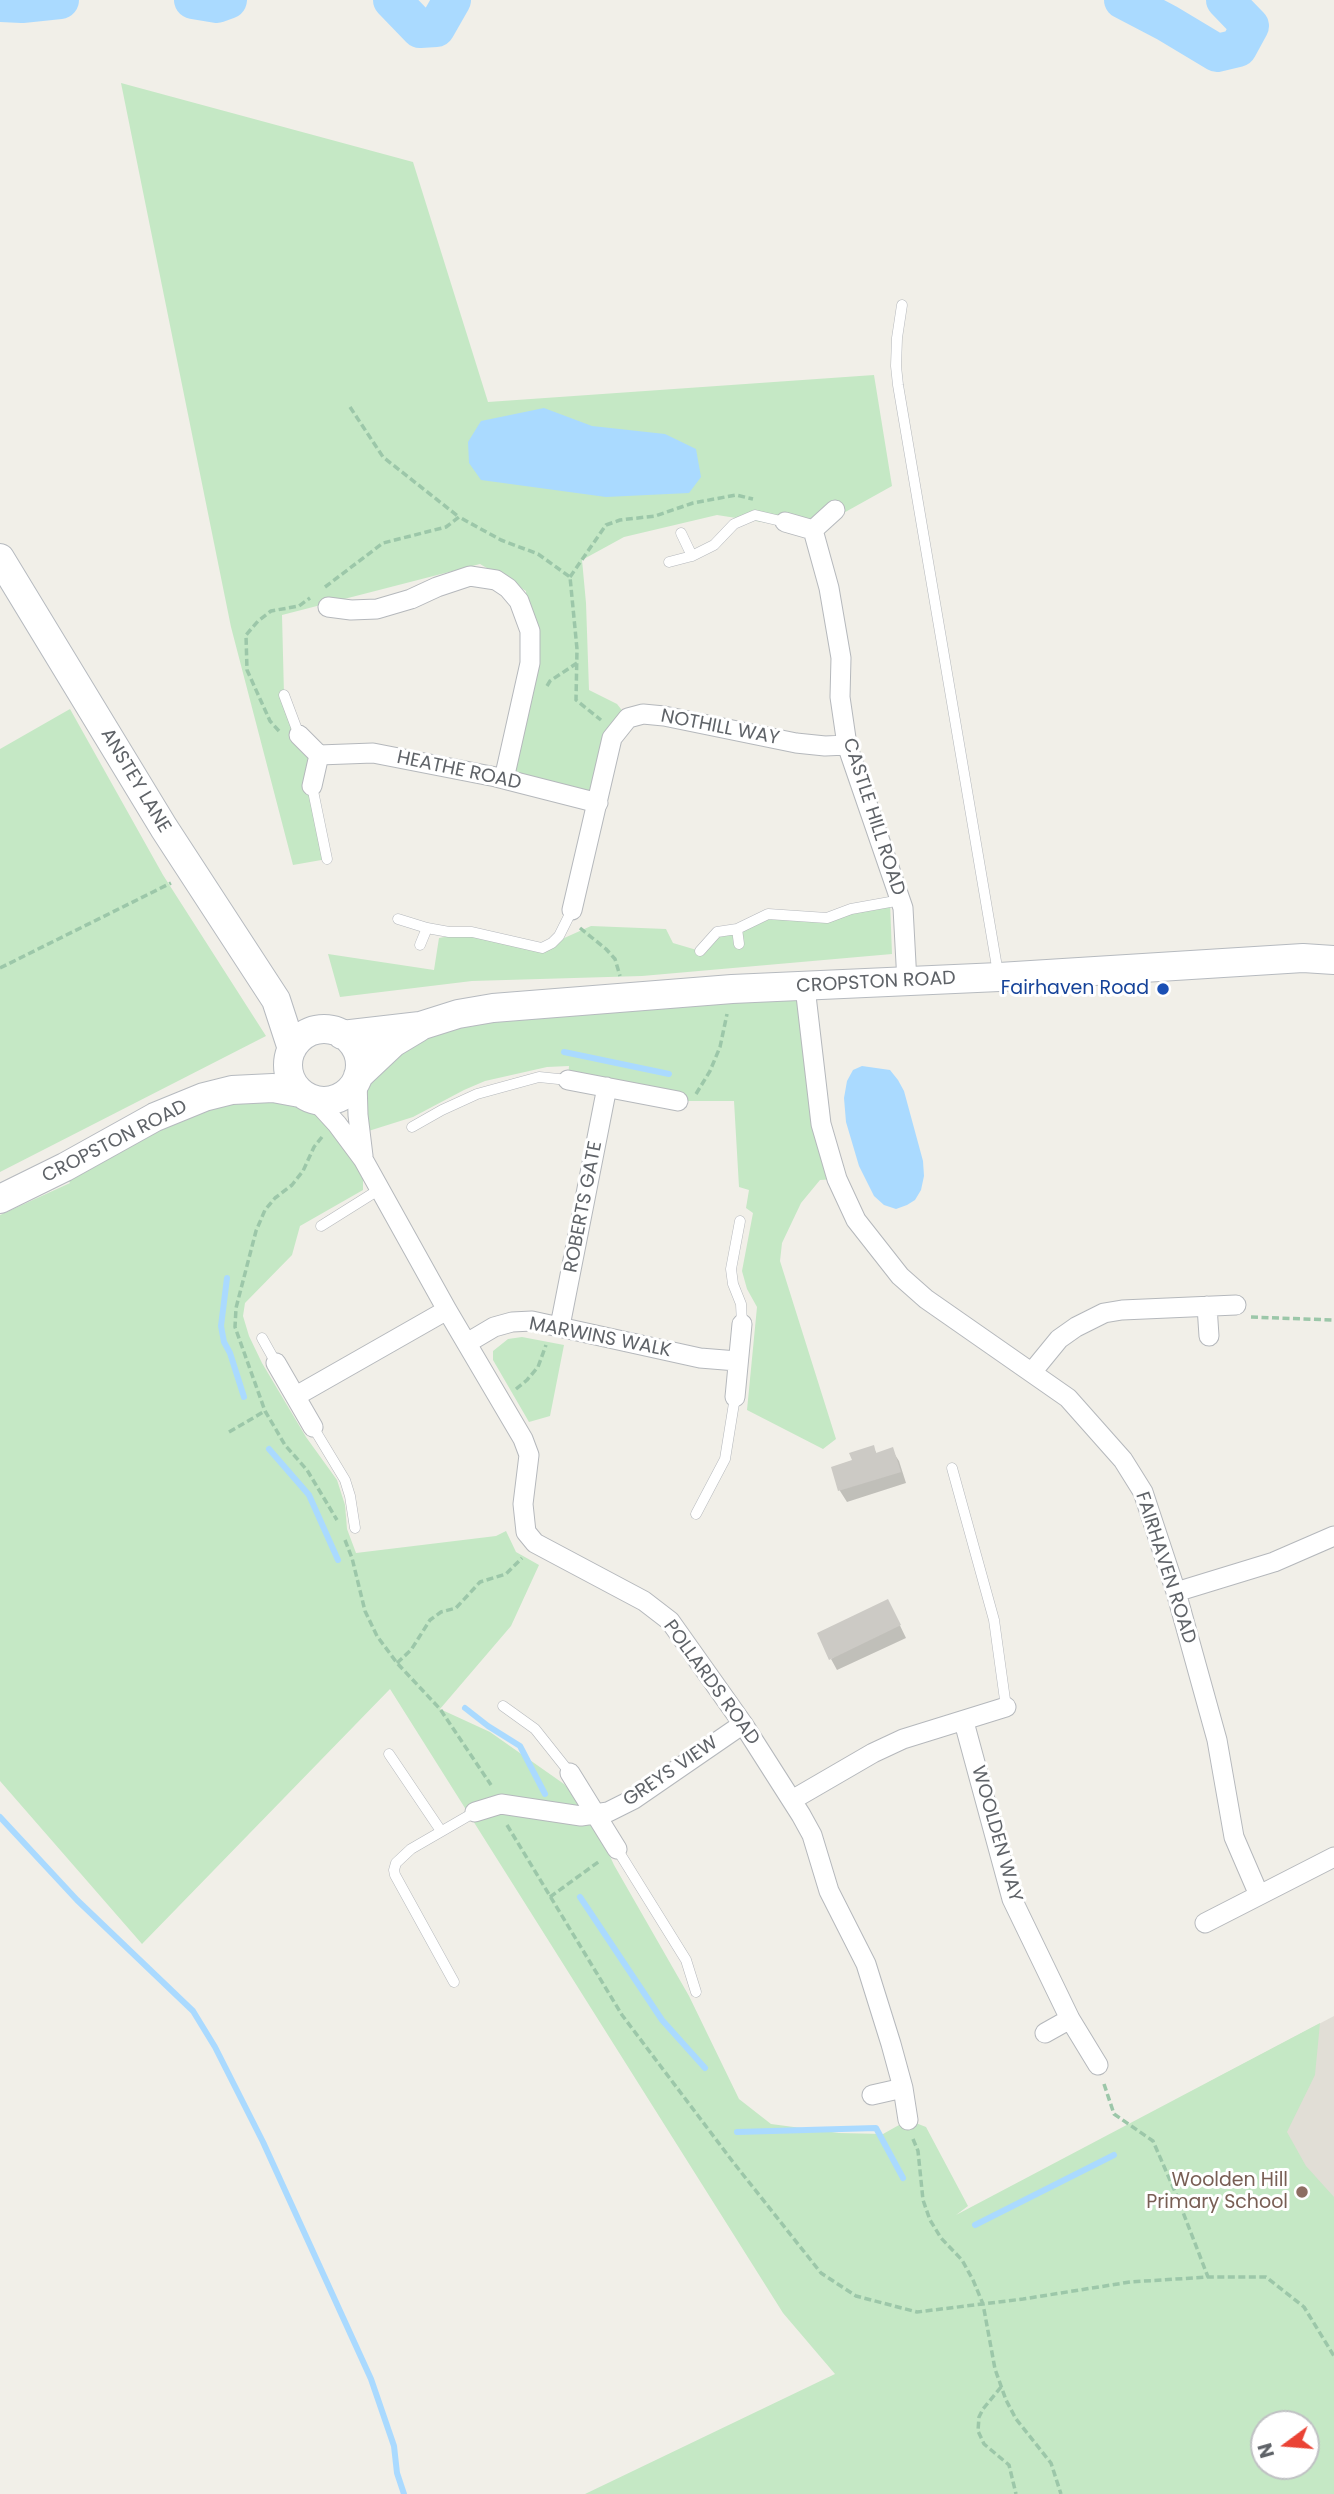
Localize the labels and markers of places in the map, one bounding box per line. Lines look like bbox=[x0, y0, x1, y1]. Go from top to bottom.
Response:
place label: Fairhaven Road bbox=[1001, 978, 1149, 1000]
marker: Fairhaven Road bbox=[1155, 981, 1171, 997]
place label: Woolden Hill Primary School bbox=[1146, 2170, 1288, 2214]
marker: Woolden Hill Primary School bbox=[1294, 2184, 1310, 2200]

